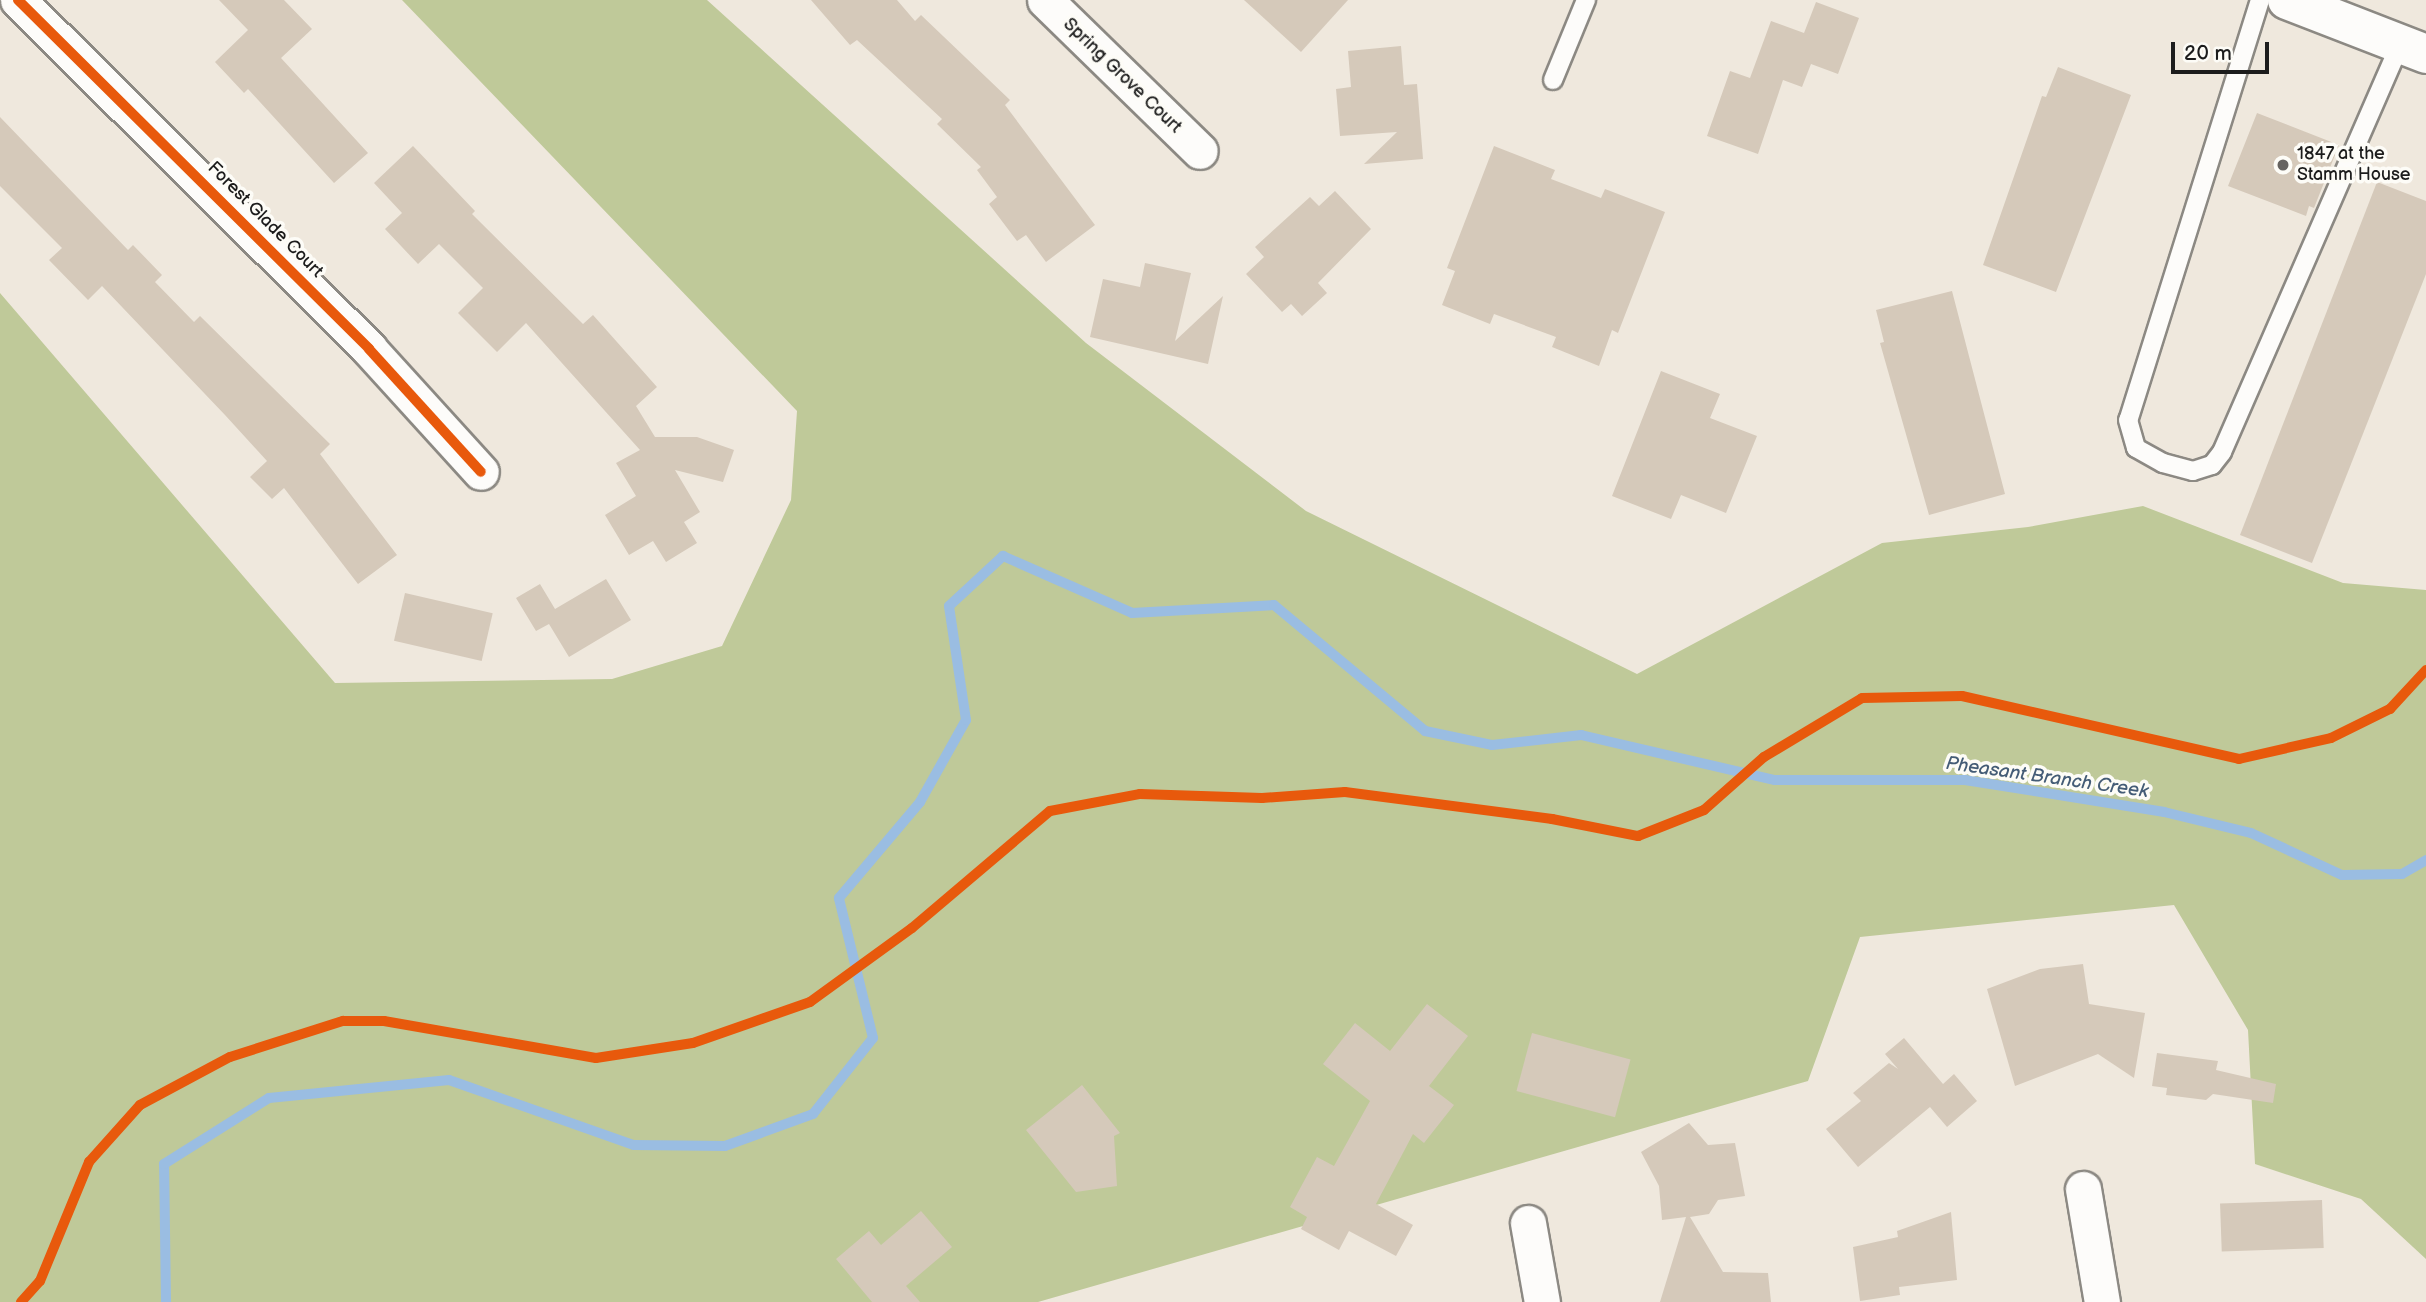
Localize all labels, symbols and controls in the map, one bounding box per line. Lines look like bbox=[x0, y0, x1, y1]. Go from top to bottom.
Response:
street label: Spring Grove Court bbox=[1058, 14, 1186, 138]
scale bar bbox=[2174, 28, 2272, 72]
text: 20 m bbox=[2184, 41, 2232, 66]
place label: 1847 at the Stamm House bbox=[2297, 144, 2411, 186]
marker: 1847 at the Stamm House bbox=[2275, 157, 2291, 173]
street label: Forest Glade Court bbox=[203, 158, 327, 282]
water label: Pheasant Branch Creek bbox=[1944, 753, 2150, 803]

